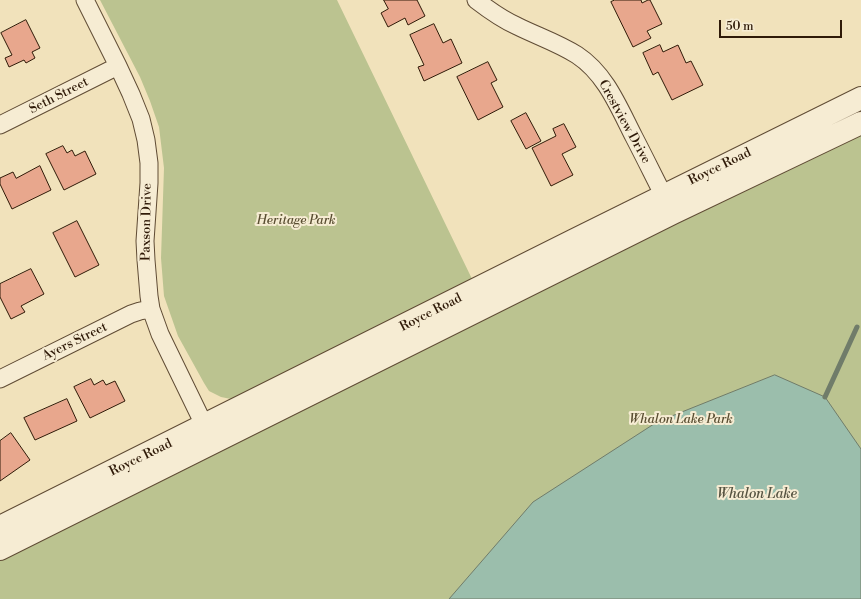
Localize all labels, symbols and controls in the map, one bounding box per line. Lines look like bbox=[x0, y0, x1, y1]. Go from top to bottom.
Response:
scale bar bbox=[721, 12, 844, 38]
text: 50 m bbox=[726, 19, 754, 34]
street label: Seth Street bbox=[27, 74, 91, 118]
street label: Crestview Drive bbox=[595, 77, 653, 167]
street label: Royce Road bbox=[686, 145, 754, 189]
street label: Paxson Drive bbox=[139, 183, 155, 261]
park label: Heritage Park bbox=[256, 213, 336, 229]
street label: Royce Road bbox=[397, 291, 465, 335]
street label: Ayers Street bbox=[40, 320, 110, 364]
park label: Whalon Lake Park bbox=[629, 412, 733, 428]
street label: Royce Road bbox=[107, 436, 175, 480]
water label: Whalon Lake bbox=[717, 487, 797, 503]

